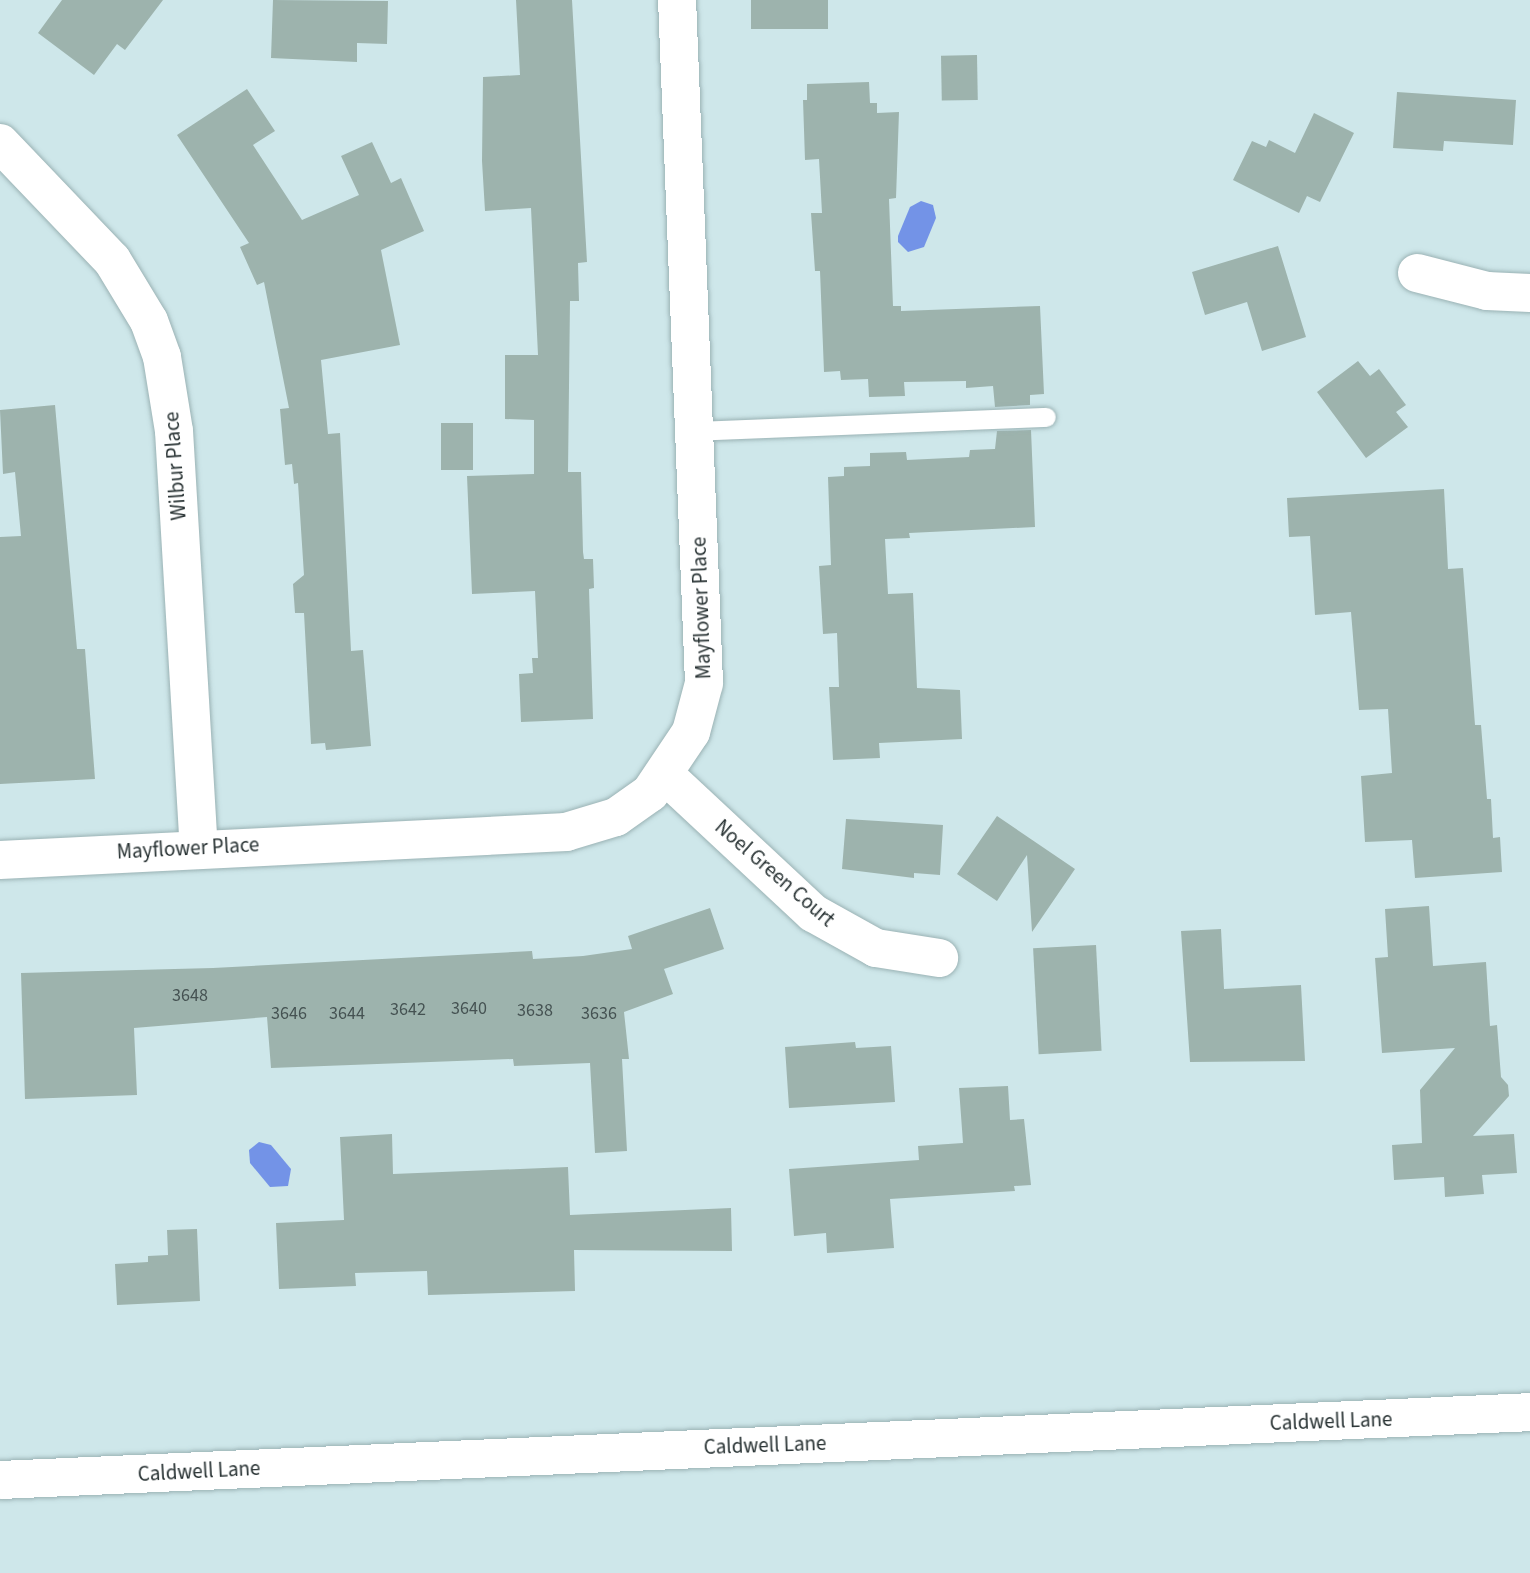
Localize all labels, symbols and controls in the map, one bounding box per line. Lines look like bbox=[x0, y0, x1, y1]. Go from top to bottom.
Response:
street label: Wilbur Place bbox=[159, 411, 191, 521]
street label: Mayflower Place bbox=[686, 536, 716, 680]
street label: Noel Green Court bbox=[710, 814, 840, 932]
street label: Mayflower Place bbox=[116, 832, 260, 864]
house number: 3648 bbox=[172, 985, 208, 1007]
house number: 3640 bbox=[451, 998, 487, 1020]
house number: 3642 bbox=[390, 999, 426, 1021]
house number: 3638 bbox=[517, 1000, 553, 1022]
house number: 3646 bbox=[271, 1003, 307, 1025]
house number: 3644 bbox=[329, 1003, 365, 1025]
house number: 3636 bbox=[581, 1003, 617, 1025]
street label: Caldwell Lane bbox=[1269, 1406, 1393, 1436]
street label: Caldwell Lane bbox=[703, 1430, 827, 1460]
street label: Caldwell Lane bbox=[137, 1455, 261, 1487]

